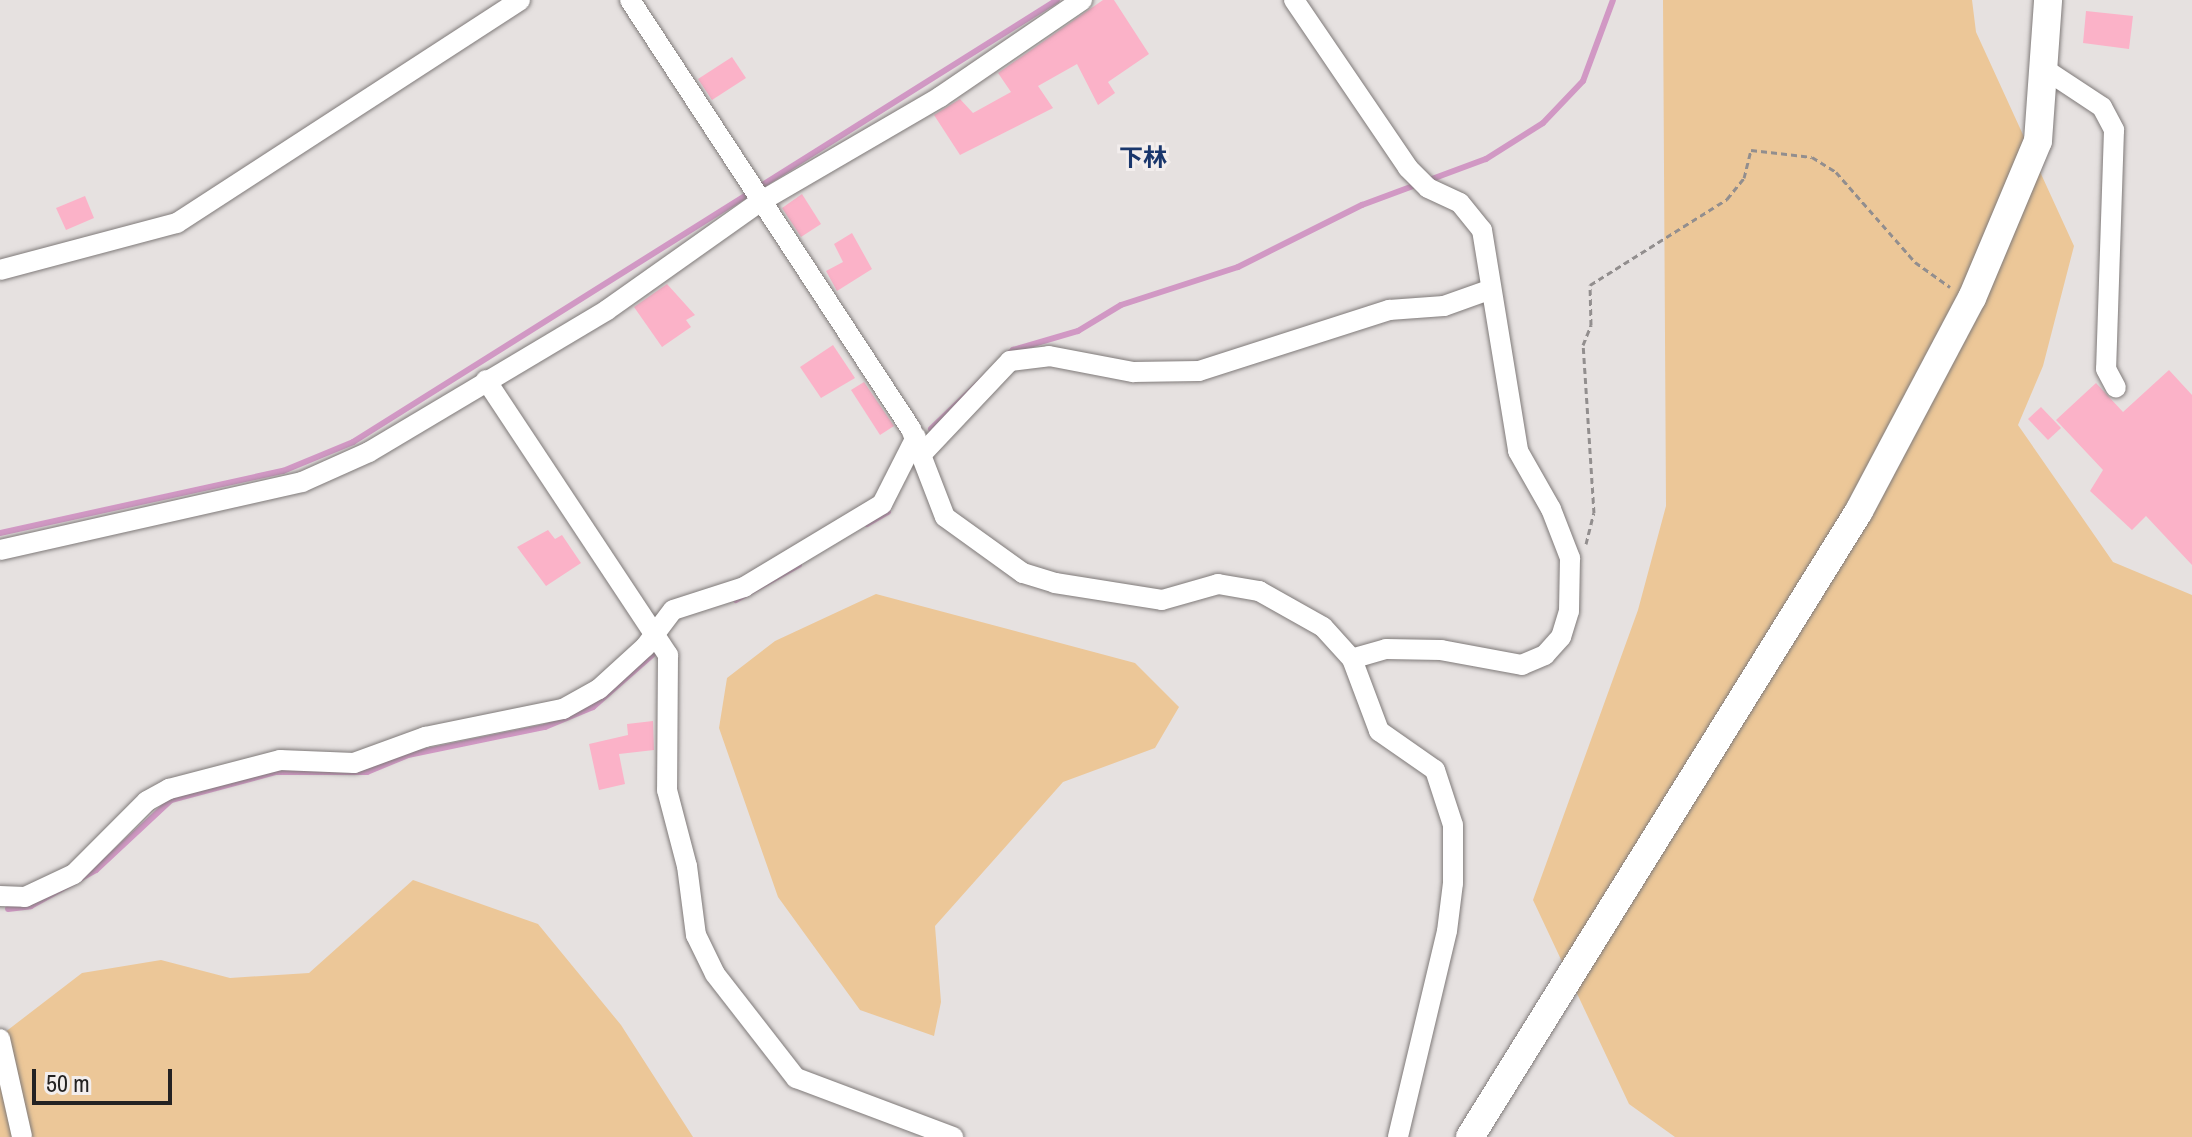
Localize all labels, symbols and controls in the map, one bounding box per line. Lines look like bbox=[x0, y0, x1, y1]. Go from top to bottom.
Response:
district label: 下林 bbox=[1119, 144, 1167, 172]
scale bar bbox=[36, 1053, 176, 1103]
text: 50 m bbox=[46, 1067, 90, 1099]

